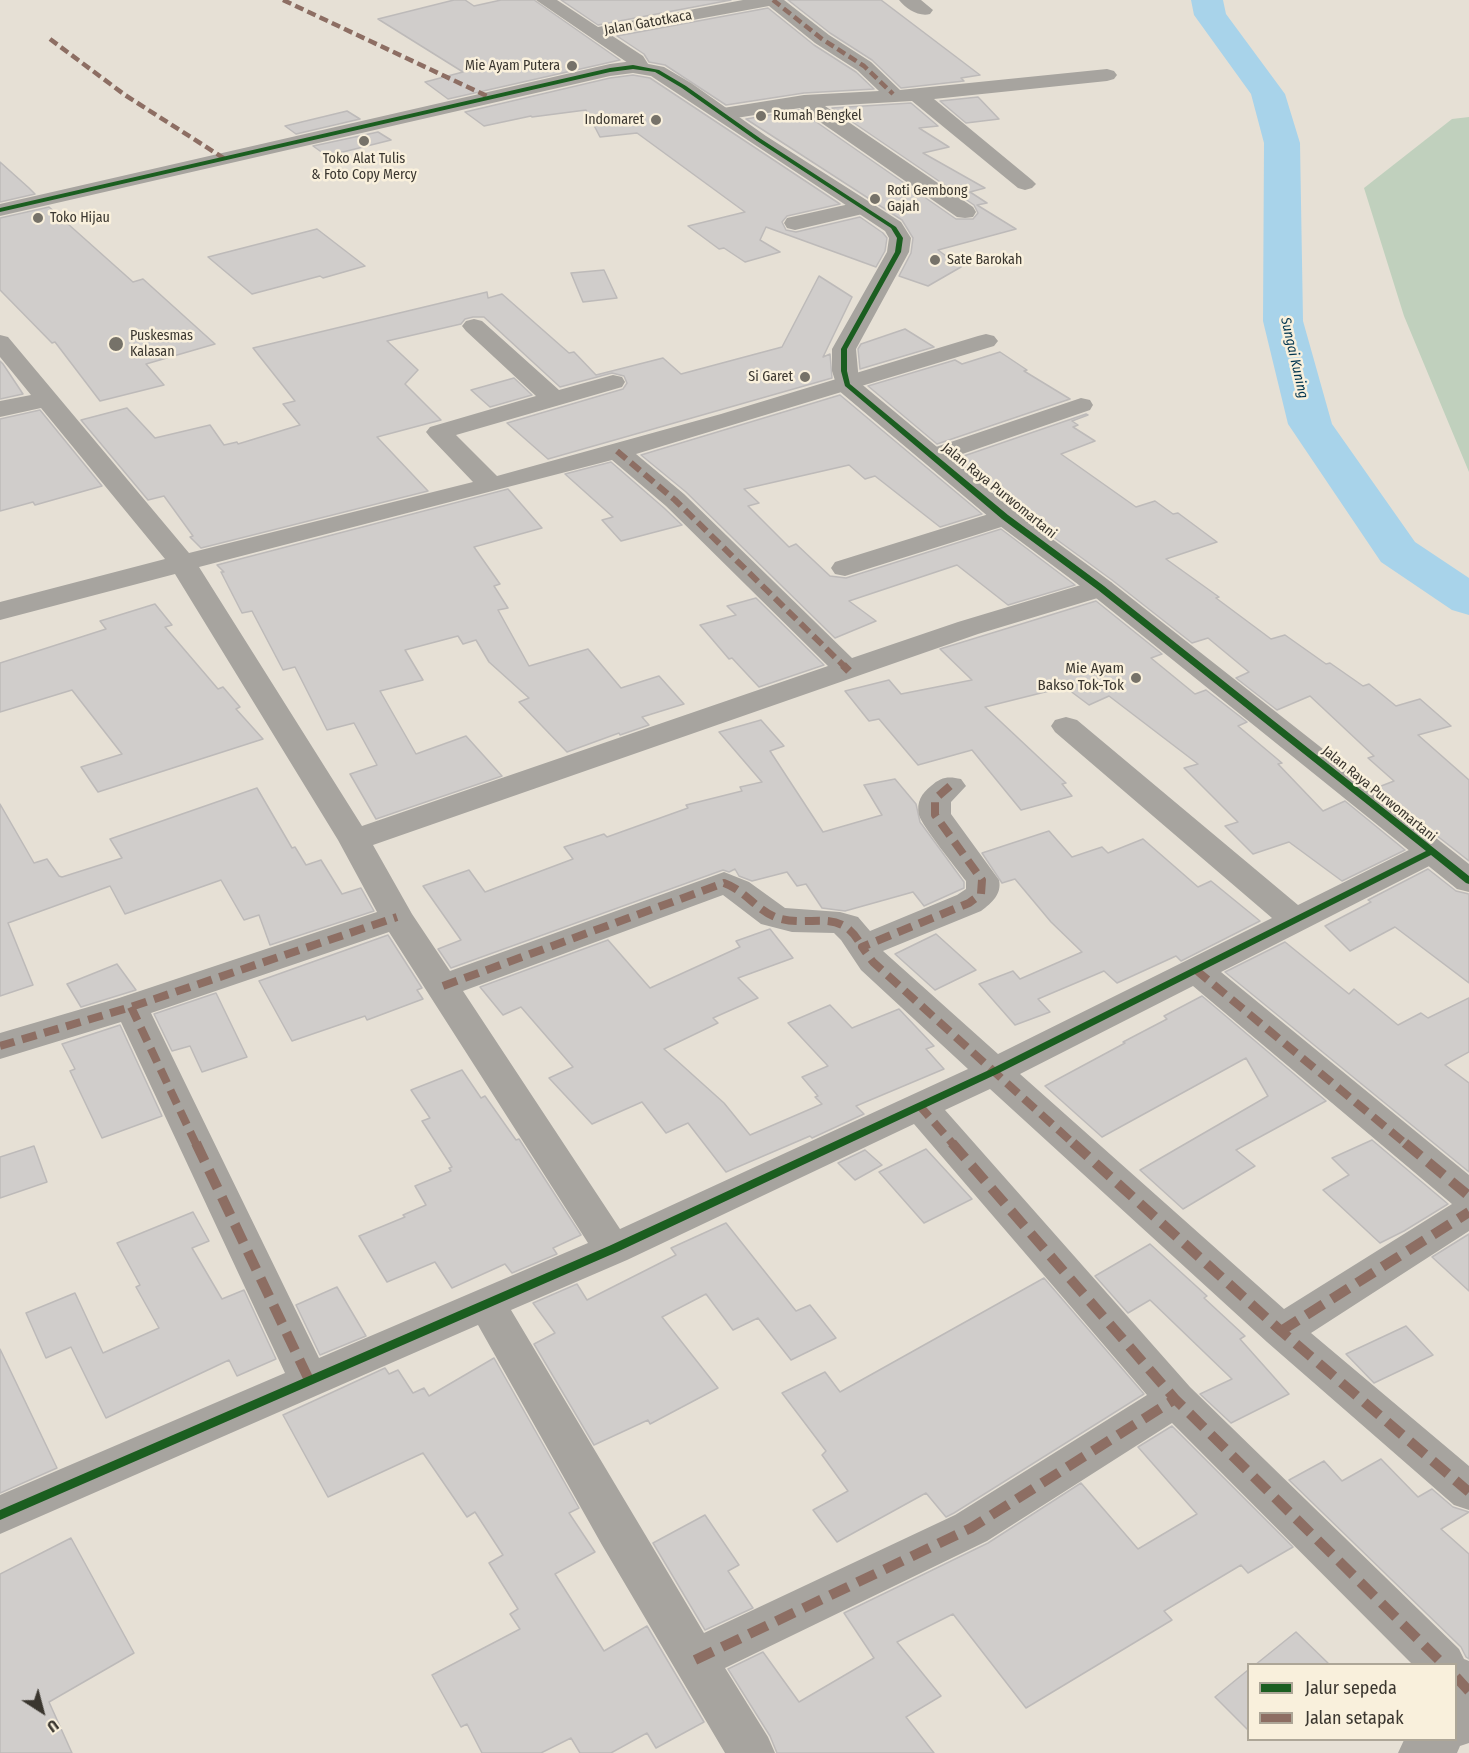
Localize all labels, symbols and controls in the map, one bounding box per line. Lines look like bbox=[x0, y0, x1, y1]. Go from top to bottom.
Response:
street label: Jalan Gatotkaca bbox=[603, 7, 693, 39]
place label: Mie Ayam Putera bbox=[465, 58, 560, 74]
marker: Mie Ayam Putera bbox=[565, 59, 579, 73]
place label: Rumah Bengkel bbox=[773, 108, 862, 124]
marker: Rumah Bengkel bbox=[754, 109, 768, 123]
place label: Indomaret bbox=[584, 112, 644, 128]
marker: Indomaret bbox=[649, 113, 663, 127]
marker: Toko Alat Tulis & Foto Copy Mercy bbox=[357, 134, 371, 148]
place label: Toko Alat Tulis & Foto Copy Mercy bbox=[311, 151, 417, 184]
place label: Roti Gembong Gajah bbox=[887, 183, 968, 216]
marker: Roti Gembong Gajah bbox=[868, 192, 882, 206]
place label: Toko Hijau bbox=[50, 210, 110, 226]
marker: Toko Hijau bbox=[31, 211, 45, 225]
place label: Sate Barokah bbox=[947, 252, 1022, 268]
marker: Sate Barokah bbox=[928, 253, 942, 267]
water label: Sungai Kuning bbox=[1277, 316, 1311, 400]
place label: Puskesmas Kalasan bbox=[130, 328, 193, 360]
marker: Puskesmas Kalasan bbox=[107, 335, 125, 353]
place label: Si Garet bbox=[748, 369, 793, 385]
marker: Si Garet bbox=[798, 370, 812, 384]
street label: Jalan Raya Purwomartani bbox=[938, 440, 1060, 542]
place label: Mie Ayam Bakso Tok-Tok bbox=[1037, 660, 1124, 695]
marker: Mie Ayam Bakso Tok-Tok bbox=[1129, 671, 1143, 685]
street label: Jalan Raya Purwomartani bbox=[1318, 743, 1440, 845]
legend bbox=[1247, 1663, 1457, 1741]
text: Jalur sepeda bbox=[1305, 1677, 1397, 1699]
north arrow bbox=[12, 1681, 72, 1741]
text: Jalan setapak bbox=[1305, 1707, 1404, 1729]
text: U bbox=[43, 1716, 62, 1736]

